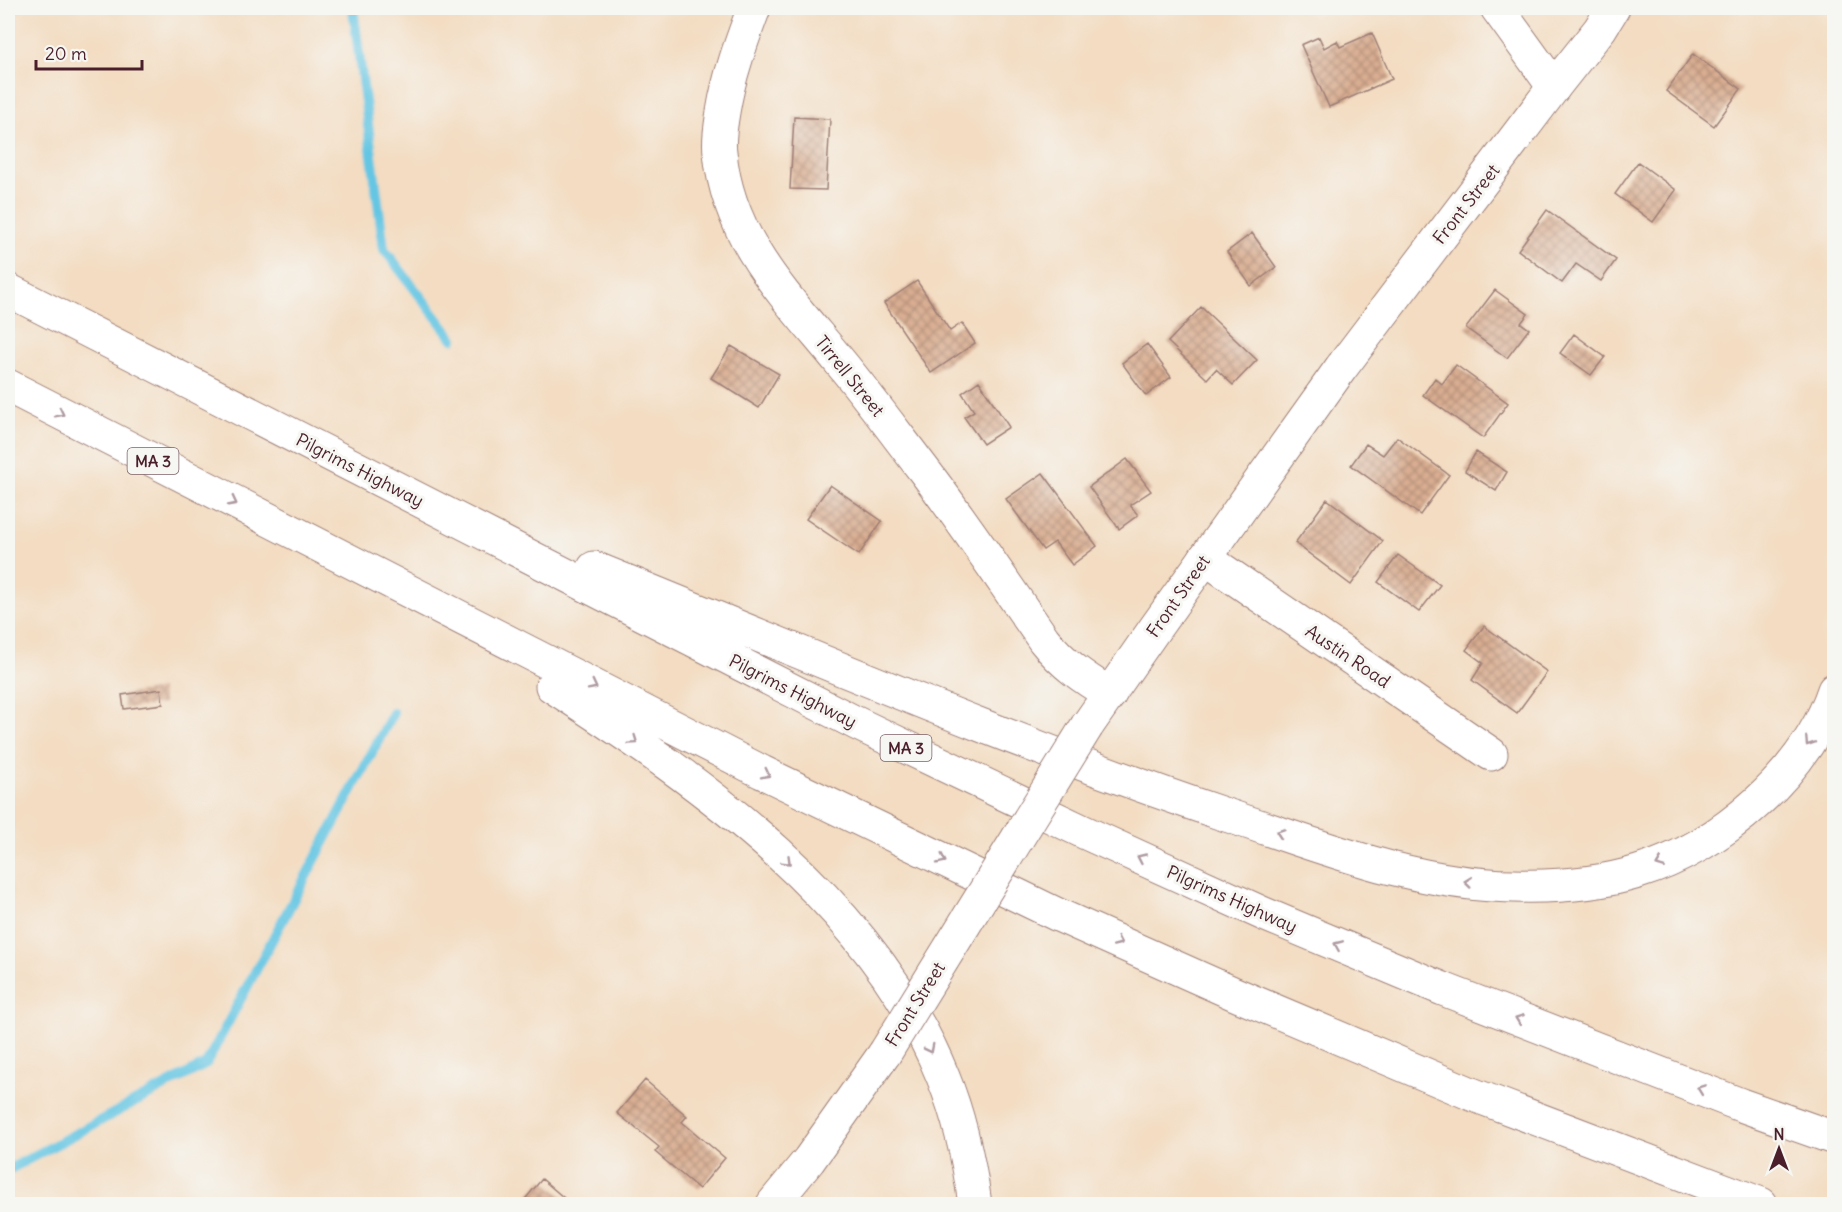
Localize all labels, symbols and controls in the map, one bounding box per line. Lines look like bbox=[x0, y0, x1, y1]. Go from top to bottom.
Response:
scale bar bbox=[36, 33, 142, 71]
text: 20 m bbox=[45, 42, 87, 65]
street label: Front Street bbox=[1428, 159, 1504, 249]
street label: Tirrell Street bbox=[810, 331, 890, 421]
one-way arrow bbox=[53, 406, 64, 417]
street label: Pilgrims Highway bbox=[292, 428, 428, 512]
road number: MA 3 bbox=[128, 448, 178, 474]
one-way arrow bbox=[227, 495, 238, 506]
street label: Front Street bbox=[1141, 550, 1215, 642]
street label: Austin Road bbox=[1301, 619, 1395, 693]
street label: Pilgrims Highway bbox=[725, 649, 861, 733]
one-way arrow bbox=[586, 678, 597, 690]
one-way arrow bbox=[627, 734, 638, 745]
road number: MA 3 bbox=[880, 735, 932, 761]
one-way arrow bbox=[1804, 736, 1816, 746]
one-way arrow bbox=[760, 767, 771, 779]
one-way arrow bbox=[1275, 828, 1285, 840]
one-way arrow bbox=[935, 853, 946, 864]
one-way arrow bbox=[1136, 853, 1147, 865]
one-way arrow bbox=[781, 854, 791, 865]
one-way arrow bbox=[1655, 857, 1666, 869]
street label: Pilgrims Highway bbox=[1163, 860, 1301, 938]
one-way arrow bbox=[1463, 877, 1472, 889]
one-way arrow bbox=[1112, 935, 1123, 947]
one-way arrow bbox=[1334, 940, 1345, 952]
street label: Front Street bbox=[880, 957, 950, 1051]
one-way arrow bbox=[1514, 1014, 1525, 1026]
one-way arrow bbox=[922, 1042, 934, 1053]
one-way arrow bbox=[1696, 1084, 1707, 1096]
north arrow bbox=[1749, 1119, 1809, 1179]
text: N bbox=[1773, 1124, 1785, 1144]

